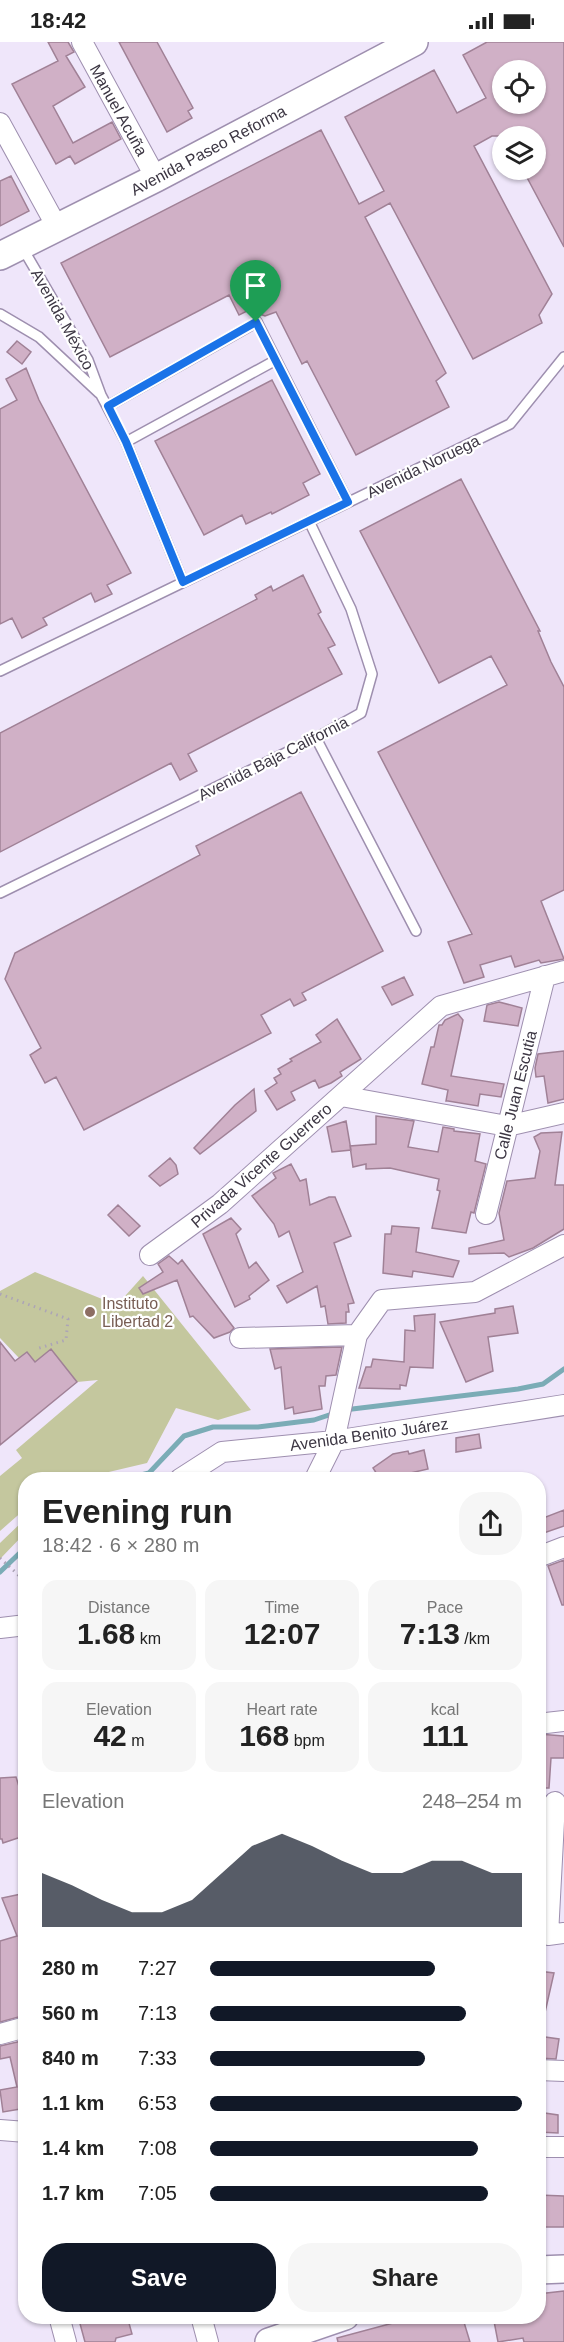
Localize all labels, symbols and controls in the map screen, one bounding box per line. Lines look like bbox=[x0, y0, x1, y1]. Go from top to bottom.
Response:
text: 18:42 bbox=[30, 8, 86, 33]
map controls bbox=[492, 60, 546, 180]
button: locate bbox=[492, 60, 546, 114]
street label: Manuel Acuña bbox=[87, 62, 151, 159]
street label: Avenida Paseo Reforma bbox=[128, 102, 289, 199]
button: layers bbox=[492, 126, 546, 180]
pin bbox=[230, 260, 281, 322]
street label: Avenida México bbox=[28, 266, 97, 373]
icon: arrive bbox=[239, 269, 272, 302]
street label: Avenida Noruega bbox=[364, 432, 482, 501]
street label: Avenida Baja California bbox=[195, 713, 351, 804]
street label: Calle Juan Escutia bbox=[491, 1029, 540, 1161]
street label: Privada Vicente Guerrero bbox=[188, 1100, 335, 1231]
place label: Instituto Libertad 2 bbox=[102, 1295, 173, 1330]
marker: Instituto Libertad 2 bbox=[83, 1305, 97, 1319]
street label: Avenida Benito Juárez bbox=[289, 1415, 449, 1454]
button: share bbox=[459, 1492, 522, 1555]
text: Evening run bbox=[42, 1493, 233, 1530]
text: 18:42 · 6 × 280 m bbox=[42, 1534, 199, 1556]
text: Distance bbox=[88, 1599, 150, 1616]
text: Time bbox=[265, 1599, 299, 1616]
text: Pace bbox=[427, 1599, 463, 1616]
text: 1.68 bbox=[77, 1617, 135, 1650]
text: 12:07 bbox=[244, 1617, 320, 1650]
text: 7:13 bbox=[400, 1617, 460, 1650]
text: km bbox=[135, 1630, 161, 1647]
text: /km bbox=[460, 1630, 490, 1647]
text: Elevation bbox=[86, 1701, 152, 1718]
text: Heart rate bbox=[246, 1701, 318, 1718]
text: kcal bbox=[431, 1701, 459, 1718]
text: 42 bbox=[93, 1719, 127, 1752]
text: 168 bbox=[239, 1719, 289, 1752]
text: 111 bbox=[422, 1719, 468, 1752]
text: m bbox=[127, 1732, 145, 1749]
text: bpm bbox=[289, 1732, 325, 1749]
text: Elevation bbox=[42, 1790, 124, 1812]
text: 248–254 m bbox=[422, 1790, 522, 1812]
text: 280 m bbox=[42, 1957, 99, 1979]
text: 7:27 bbox=[138, 1957, 177, 1979]
text: 560 m bbox=[42, 2002, 99, 2024]
text: 7:13 bbox=[138, 2002, 177, 2024]
text: 840 m bbox=[42, 2047, 99, 2069]
text: 7:33 bbox=[138, 2047, 177, 2069]
text: 1.1 km bbox=[42, 2092, 104, 2114]
text: 6:53 bbox=[138, 2092, 177, 2114]
text: 1.4 km bbox=[42, 2137, 104, 2159]
text: 7:08 bbox=[138, 2137, 177, 2159]
text: 1.7 km bbox=[42, 2182, 104, 2204]
text: 7:05 bbox=[138, 2182, 177, 2204]
button: Save bbox=[42, 2243, 276, 2312]
button: Share bbox=[288, 2243, 522, 2312]

